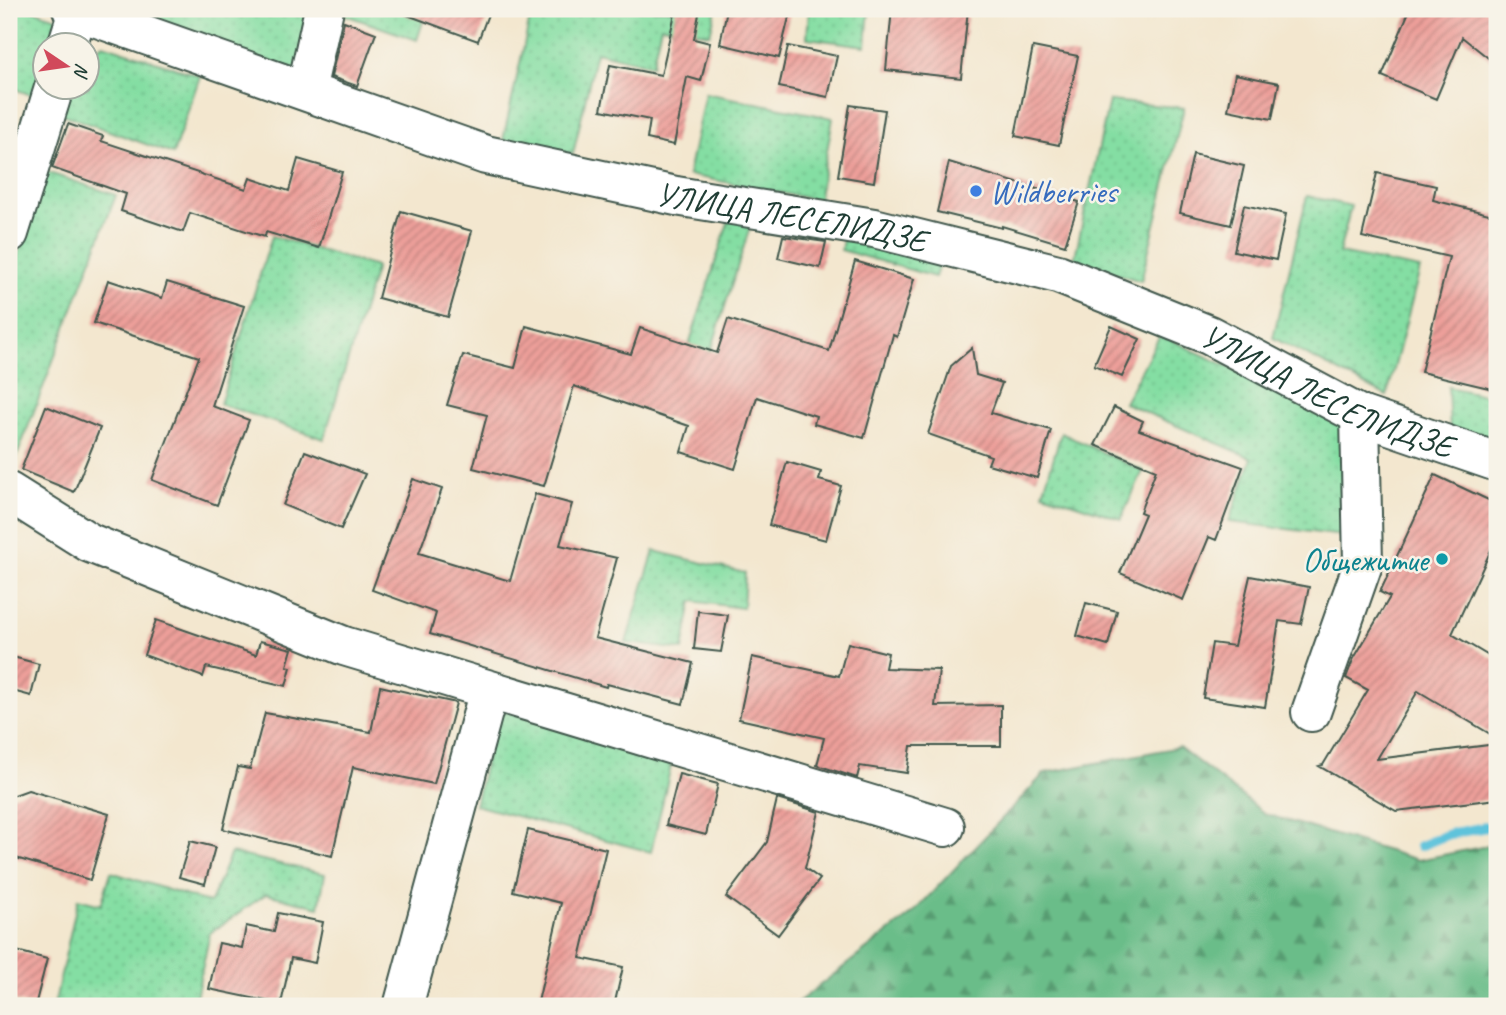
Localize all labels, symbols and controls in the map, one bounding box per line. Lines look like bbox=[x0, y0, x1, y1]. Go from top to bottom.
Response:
north arrow bbox=[32, 32, 102, 102]
text: N bbox=[68, 61, 95, 81]
place label: Wildberries bbox=[990, 171, 1119, 213]
street label: УЛИЦА ЛЕСЕЛИДЗЕ bbox=[652, 172, 935, 263]
marker: Wildberries bbox=[968, 183, 984, 199]
street label: УЛИЦА ЛЕСЕЛИДЗЕ bbox=[1194, 315, 1463, 469]
place label: Общежитие bbox=[1302, 539, 1430, 581]
marker: Общежитие bbox=[1434, 551, 1450, 567]

